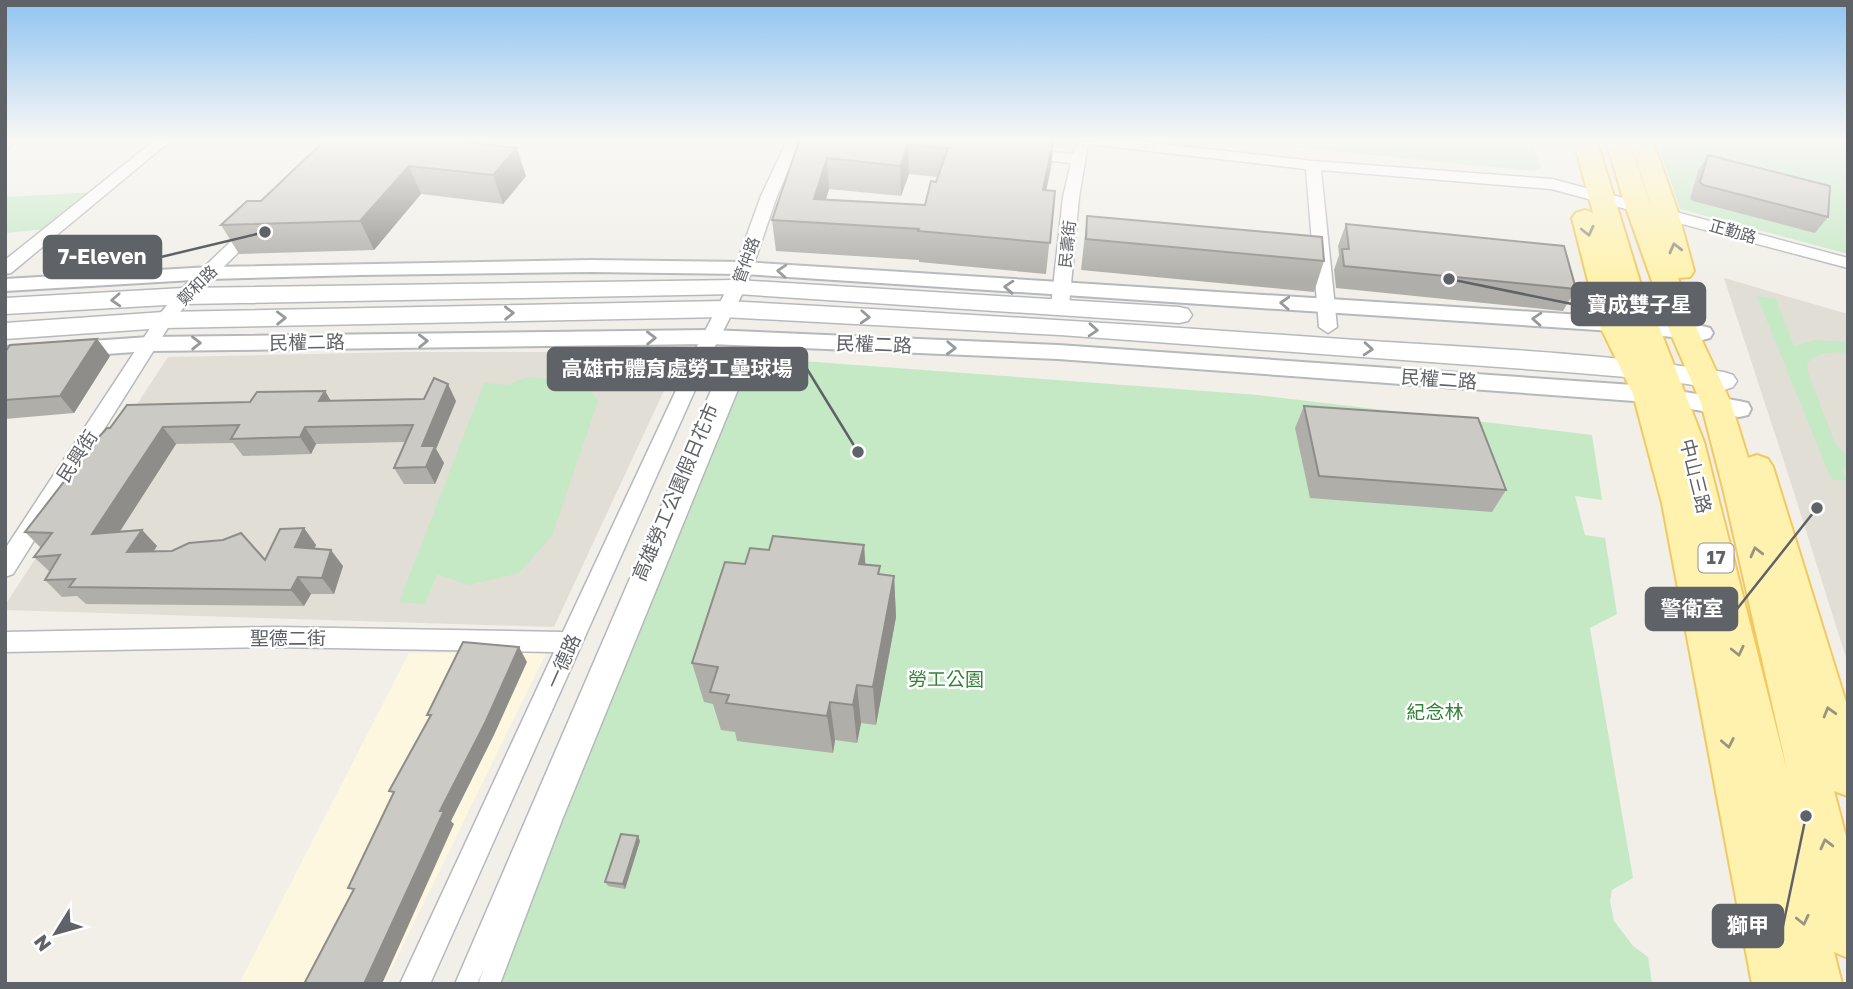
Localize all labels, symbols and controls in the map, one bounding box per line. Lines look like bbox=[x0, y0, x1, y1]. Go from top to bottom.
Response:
street label: 正勤路 bbox=[1707, 215, 1759, 247]
street label: 民壽街 bbox=[1055, 219, 1079, 269]
one-way arrow bbox=[1580, 225, 1595, 237]
street label: 管仲路 bbox=[728, 234, 764, 286]
callout: 7-Eleven bbox=[44, 236, 161, 278]
one-way arrow bbox=[1669, 242, 1683, 254]
text: 7-Eleven bbox=[58, 243, 146, 269]
street label: 鄭和路 bbox=[173, 261, 221, 309]
one-way arrow bbox=[776, 264, 787, 279]
one-way arrow bbox=[1003, 280, 1014, 295]
callout: 寶成雙子星 bbox=[1572, 283, 1705, 325]
text: 寶成雙子星 bbox=[1587, 291, 1692, 317]
one-way arrow bbox=[111, 292, 122, 307]
one-way arrow bbox=[1279, 296, 1290, 311]
one-way arrow bbox=[503, 306, 514, 321]
one-way arrow bbox=[860, 309, 871, 324]
one-way arrow bbox=[276, 310, 287, 325]
one-way arrow bbox=[1531, 312, 1542, 327]
one-way arrow bbox=[1087, 322, 1098, 337]
street label: 民權二路 bbox=[269, 329, 345, 354]
one-way arrow bbox=[646, 330, 656, 346]
street label: 民權二路 bbox=[836, 331, 912, 356]
one-way arrow bbox=[418, 333, 429, 348]
one-way arrow bbox=[191, 335, 201, 351]
one-way arrow bbox=[946, 340, 957, 355]
one-way arrow bbox=[1363, 342, 1374, 357]
callout: 高雄市體育處勞工壘球場 bbox=[548, 348, 807, 390]
text: 高雄市體育處勞工壘球場 bbox=[562, 355, 793, 381]
street label: 民權二路 bbox=[1400, 364, 1478, 393]
street label: 高雄勞工公園假日花市 bbox=[627, 400, 722, 584]
street label: 民興街 bbox=[51, 426, 102, 486]
street label: 中山三路 bbox=[1676, 436, 1717, 516]
road number: 17 bbox=[1698, 544, 1734, 572]
one-way arrow bbox=[1749, 546, 1764, 558]
callout: 警衛室 bbox=[1646, 588, 1737, 630]
text: 警衛室 bbox=[1661, 595, 1724, 621]
street label: 聖德二街 bbox=[250, 626, 326, 649]
street label: 一德路 bbox=[540, 630, 585, 692]
one-way arrow bbox=[1730, 645, 1744, 657]
park label: 勞工公園 bbox=[908, 667, 984, 690]
park label: 紀念林 bbox=[1406, 700, 1464, 723]
one-way arrow bbox=[1822, 706, 1837, 718]
one-way arrow bbox=[1719, 737, 1734, 749]
one-way arrow bbox=[1820, 838, 1834, 850]
north arrow bbox=[21, 898, 91, 968]
callout: 獅甲 bbox=[1713, 905, 1783, 947]
text: 獅甲 bbox=[1727, 912, 1769, 938]
one-way arrow bbox=[1794, 914, 1809, 926]
text: N bbox=[28, 931, 56, 956]

